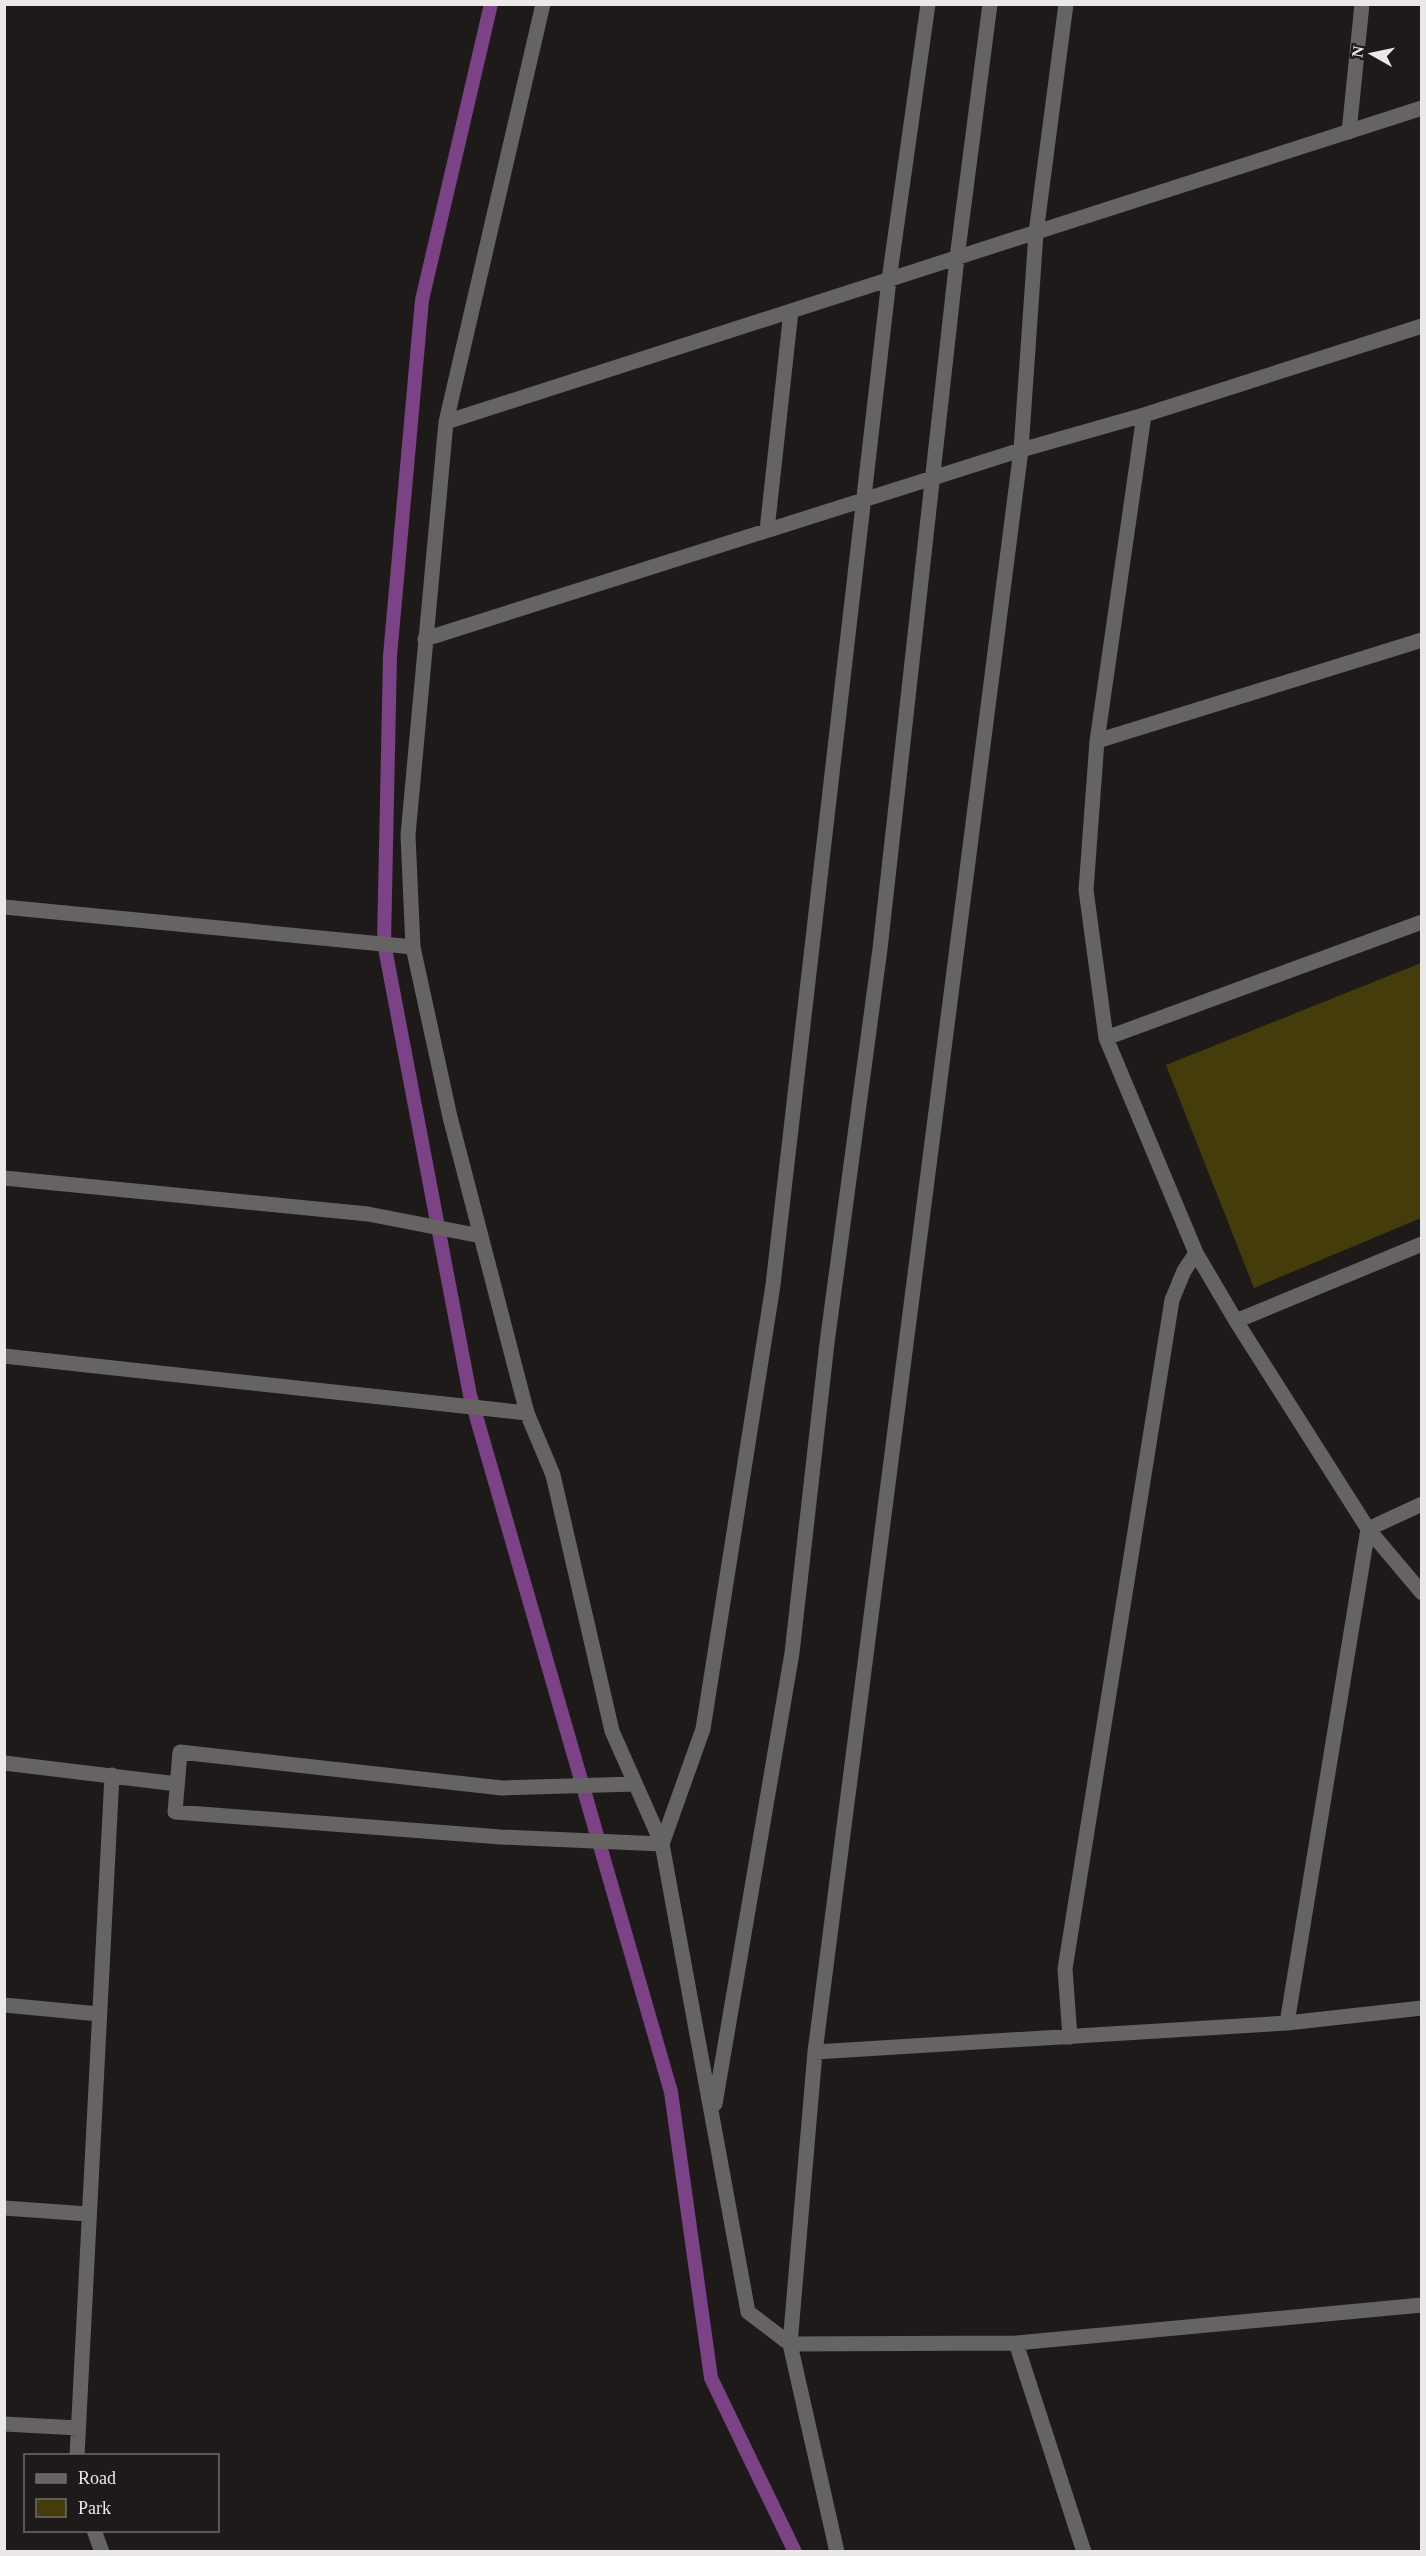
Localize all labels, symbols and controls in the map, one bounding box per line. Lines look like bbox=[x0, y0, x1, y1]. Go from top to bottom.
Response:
north arrow bbox=[1342, 24, 1402, 84]
text: N bbox=[1348, 44, 1367, 59]
legend bbox=[24, 2454, 219, 2532]
text: Road bbox=[78, 2468, 116, 2488]
text: Park bbox=[78, 2498, 111, 2518]

